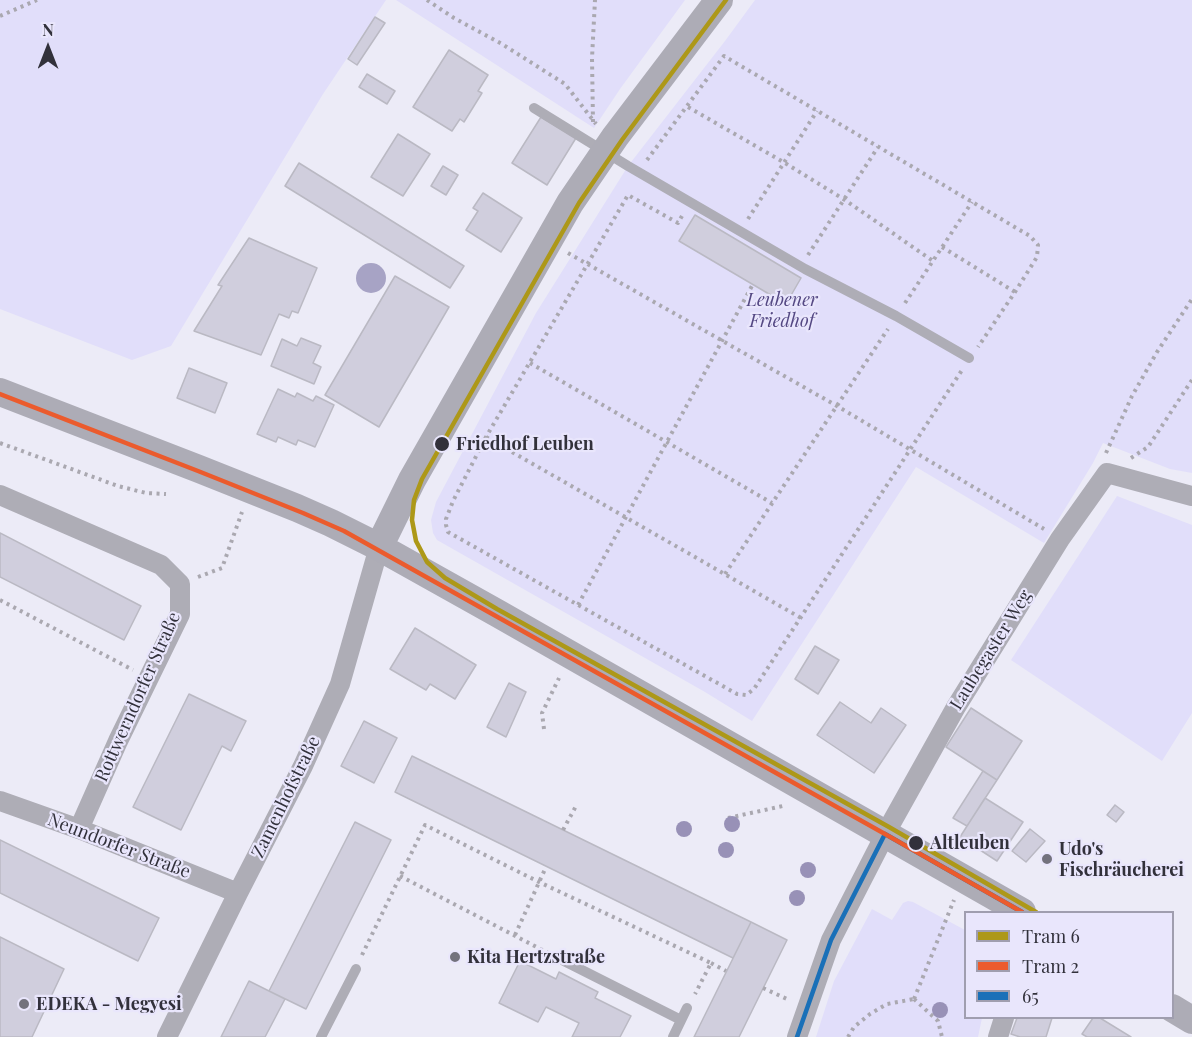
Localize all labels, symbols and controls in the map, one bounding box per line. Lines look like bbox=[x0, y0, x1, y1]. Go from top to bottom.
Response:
north arrow bbox=[18, 18, 78, 78]
text: N bbox=[42, 19, 54, 40]
park label: Leubener Friedhof bbox=[746, 289, 818, 332]
place label: Friedhof Leuben bbox=[456, 433, 594, 455]
marker: Friedhof Leuben bbox=[433, 435, 451, 453]
street label: Laubegaster Weg bbox=[945, 586, 1037, 714]
street label: Rottwerndorfer Straße bbox=[91, 609, 185, 785]
street label: Zamenhofstraße bbox=[247, 733, 325, 861]
street label: Neundorfer Straße bbox=[45, 809, 193, 883]
place label: Altleuben bbox=[930, 832, 1010, 854]
marker: Altleuben bbox=[907, 834, 925, 852]
place label: Udo's Fischräucherei bbox=[1059, 838, 1184, 880]
marker: Udo's Fischräucherei bbox=[1040, 852, 1054, 866]
legend bbox=[964, 911, 1174, 1019]
text: Tram 6 bbox=[1022, 924, 1080, 948]
place label: Kita Hertzstraße bbox=[467, 946, 605, 968]
marker: Kita Hertzstraße bbox=[448, 950, 462, 964]
text: Tram 2 bbox=[1022, 954, 1079, 978]
text: 65 bbox=[1022, 984, 1039, 1008]
place label: EDEKA - Megyesi bbox=[36, 993, 182, 1015]
marker: EDEKA - Megyesi bbox=[17, 997, 31, 1011]

